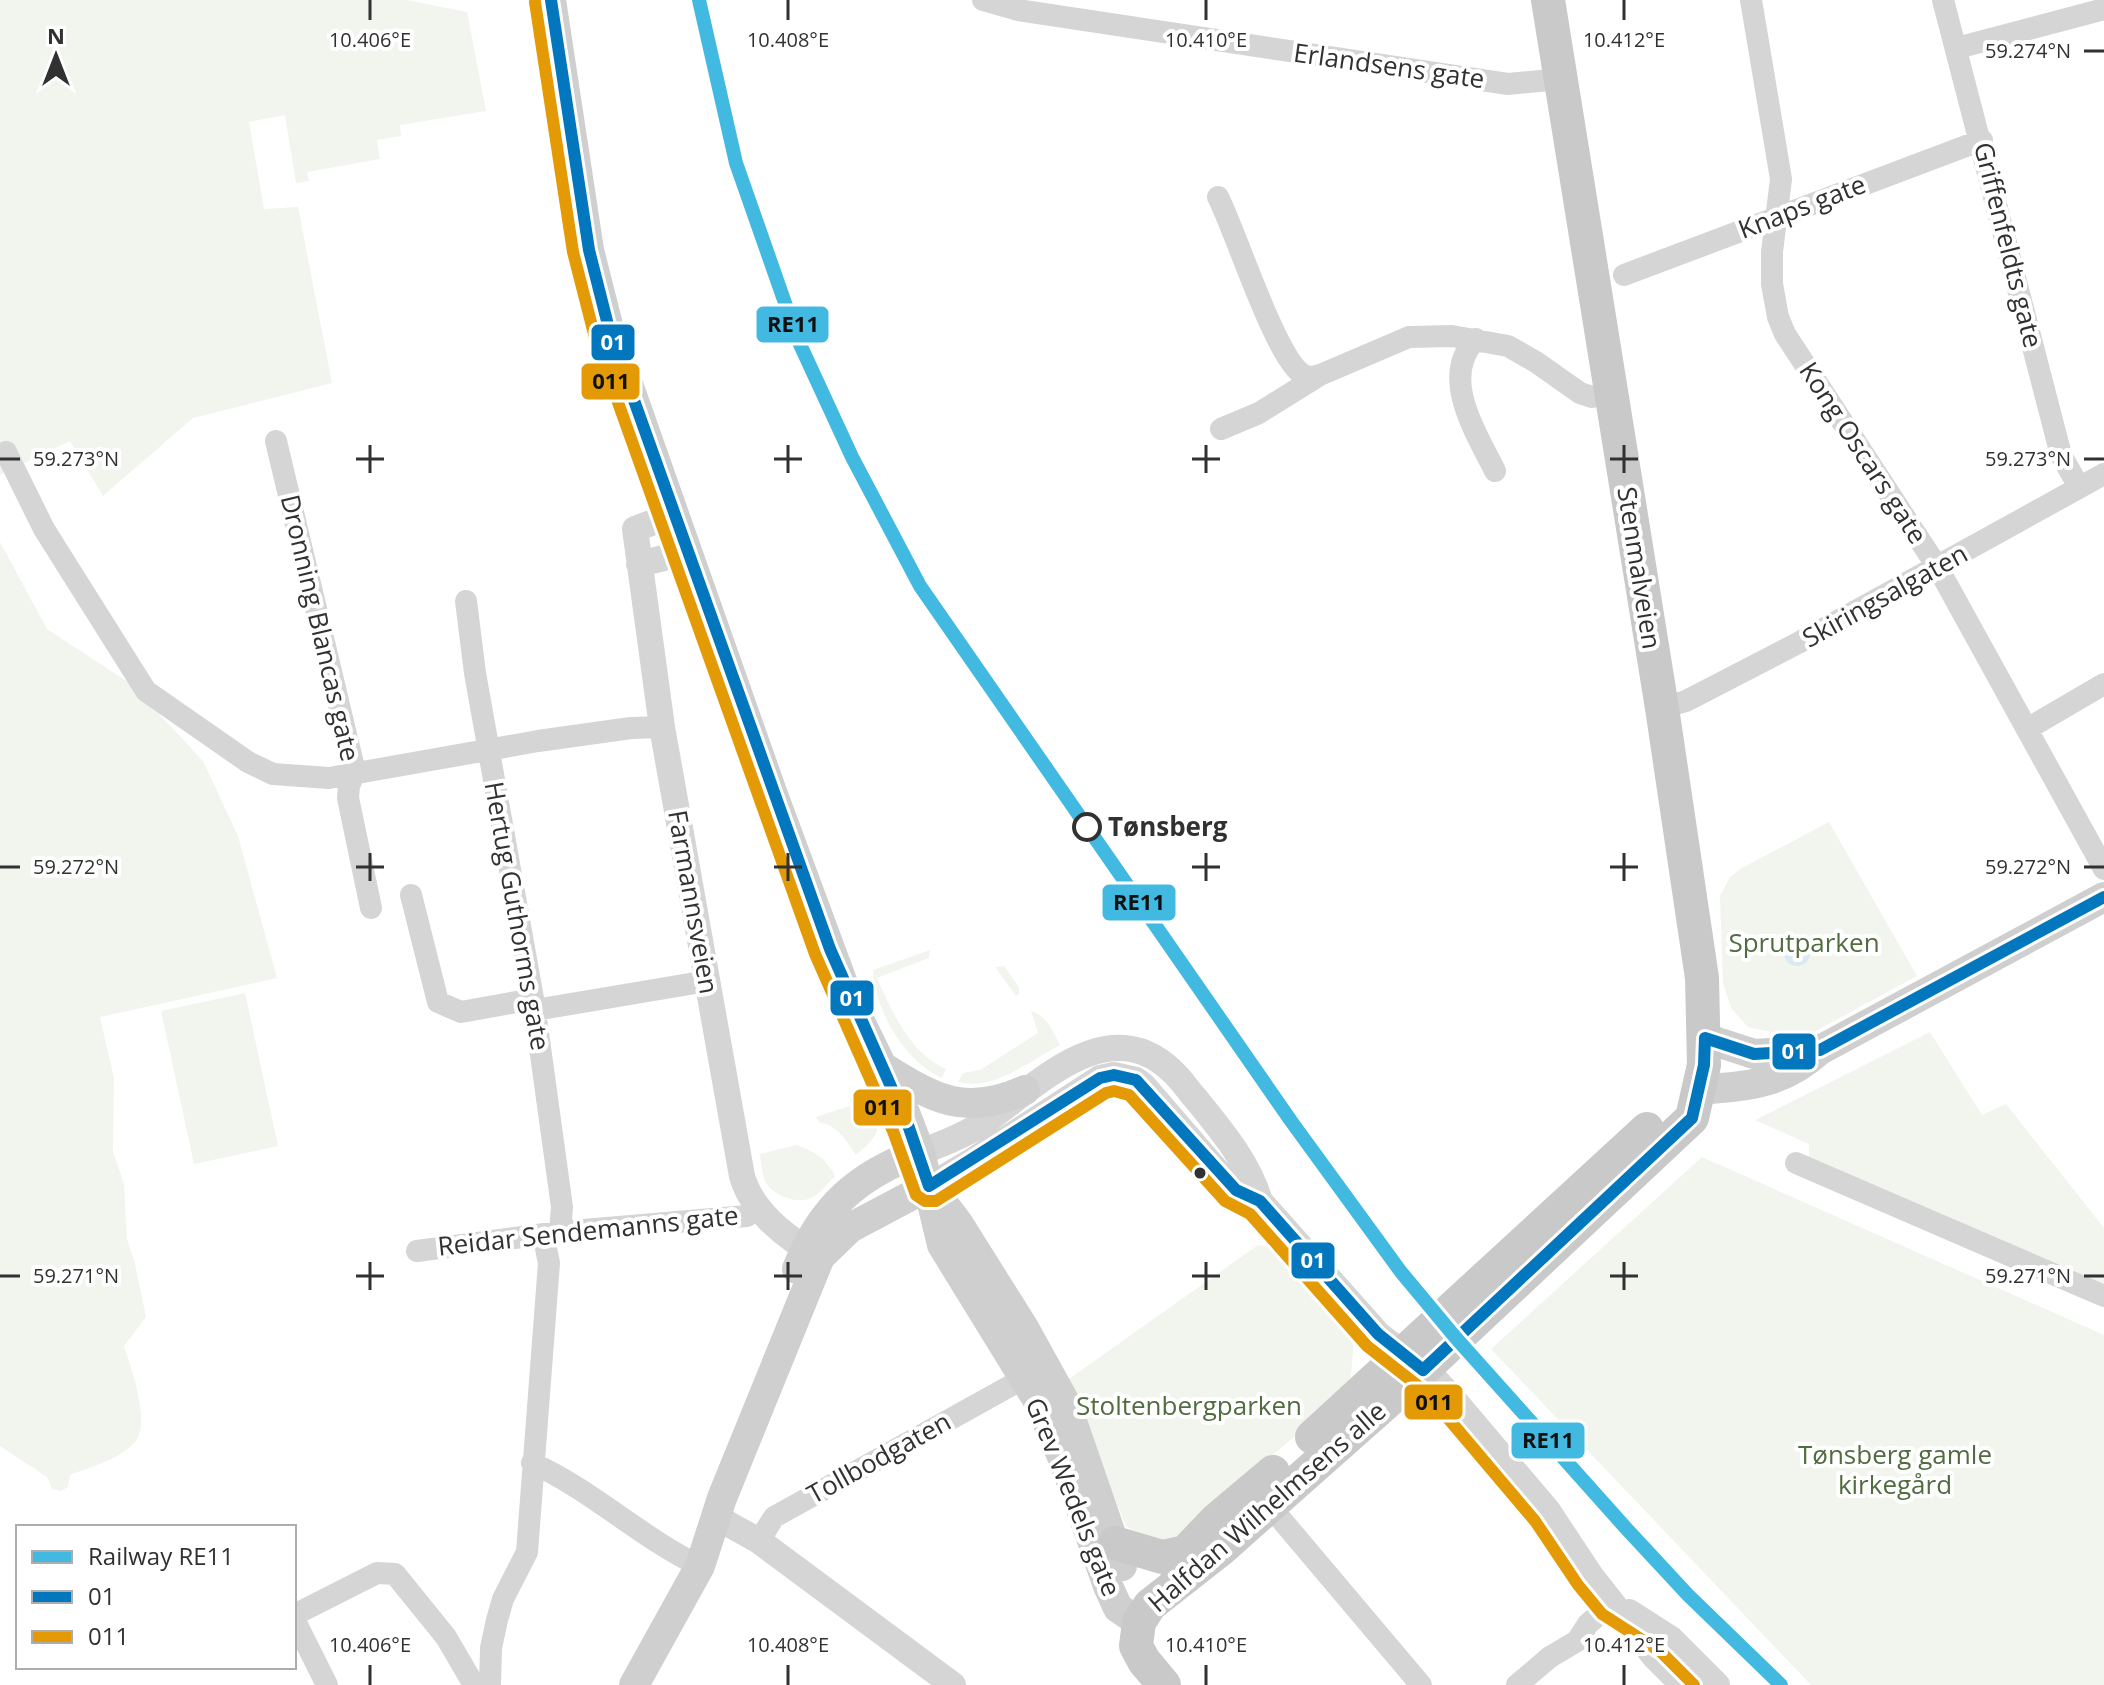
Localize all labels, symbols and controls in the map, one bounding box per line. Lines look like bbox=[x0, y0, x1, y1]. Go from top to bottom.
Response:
north arrow bbox=[16, 16, 96, 96]
text: N bbox=[47, 20, 65, 50]
text: 10.406°E bbox=[329, 26, 411, 53]
text: 10.408°E bbox=[747, 26, 829, 53]
text: 10.410°E bbox=[1165, 26, 1247, 53]
text: 10.412°E bbox=[1583, 26, 1665, 53]
street label: Erlandsens gate bbox=[1291, 34, 1487, 96]
text: 59.274°N bbox=[1985, 37, 2071, 64]
street label: Griffenfeldts gate bbox=[1966, 138, 2052, 351]
street label: Knaps gate bbox=[1733, 165, 1871, 247]
line badge: RE11 bbox=[755, 305, 830, 344]
text: RE11 bbox=[767, 308, 819, 338]
line badge: 01 bbox=[590, 323, 636, 362]
text: 01 bbox=[600, 326, 626, 356]
street label: Kong Oscars gate bbox=[1792, 355, 1936, 550]
line badge: 011 bbox=[580, 362, 641, 401]
text: 011 bbox=[592, 365, 630, 395]
text: 59.273°N bbox=[33, 445, 119, 472]
text: 59.273°N bbox=[1985, 445, 2071, 472]
street label: Stenmalveien bbox=[1609, 484, 1671, 652]
street label: Dronning Blancas gate bbox=[273, 491, 369, 765]
street label: Skiringsalgaten bbox=[1796, 535, 1973, 655]
street label: Hertug Guthorms gate bbox=[477, 779, 559, 1053]
street label: Farmannsveien bbox=[660, 807, 728, 997]
place label: Tønsberg bbox=[1108, 808, 1228, 844]
marker: Tønsberg bbox=[1073, 813, 1101, 841]
text: 59.272°N bbox=[33, 853, 119, 880]
text: 59.272°N bbox=[1985, 853, 2071, 880]
line badge: RE11 bbox=[1101, 883, 1177, 922]
text: RE11 bbox=[1113, 886, 1165, 916]
park label: Sprutparken bbox=[1728, 924, 1880, 960]
line badge: 01 bbox=[829, 979, 875, 1017]
text: 01 bbox=[839, 982, 865, 1012]
line badge: 01 bbox=[1771, 1032, 1817, 1071]
text: 01 bbox=[1781, 1035, 1807, 1065]
line badge: 011 bbox=[852, 1088, 913, 1127]
text: 011 bbox=[864, 1091, 902, 1121]
unlabelled marker bbox=[1192, 1165, 1208, 1181]
street label: Reidar Sendemanns gate bbox=[436, 1196, 740, 1264]
line badge: 01 bbox=[1290, 1241, 1336, 1280]
text: 01 bbox=[1300, 1244, 1326, 1274]
text: 59.271°N bbox=[33, 1262, 119, 1289]
text: 59.271°N bbox=[1985, 1262, 2071, 1289]
line badge: 011 bbox=[1403, 1383, 1464, 1421]
text: 011 bbox=[1415, 1386, 1453, 1416]
park label: Stoltenbergparken bbox=[1076, 1387, 1302, 1423]
street label: Grev Wedels gate bbox=[1018, 1392, 1130, 1601]
street label: Halfdan Wilhelmsens alle bbox=[1140, 1393, 1393, 1620]
street label: Tollbodgaten bbox=[800, 1403, 957, 1511]
line badge: RE11 bbox=[1510, 1421, 1586, 1460]
text: RE11 bbox=[1522, 1424, 1574, 1454]
park label: Tønsberg gamle kirkegård bbox=[1798, 1436, 1992, 1502]
legend bbox=[16, 1525, 296, 1669]
text: Railway RE11 bbox=[88, 1539, 234, 1572]
text: 01 bbox=[88, 1579, 115, 1612]
text: 011 bbox=[88, 1619, 129, 1652]
text: 10.406°E bbox=[329, 1631, 411, 1658]
text: 10.408°E bbox=[747, 1631, 829, 1658]
text: 10.410°E bbox=[1165, 1631, 1247, 1658]
text: 10.412°E bbox=[1583, 1631, 1665, 1658]

